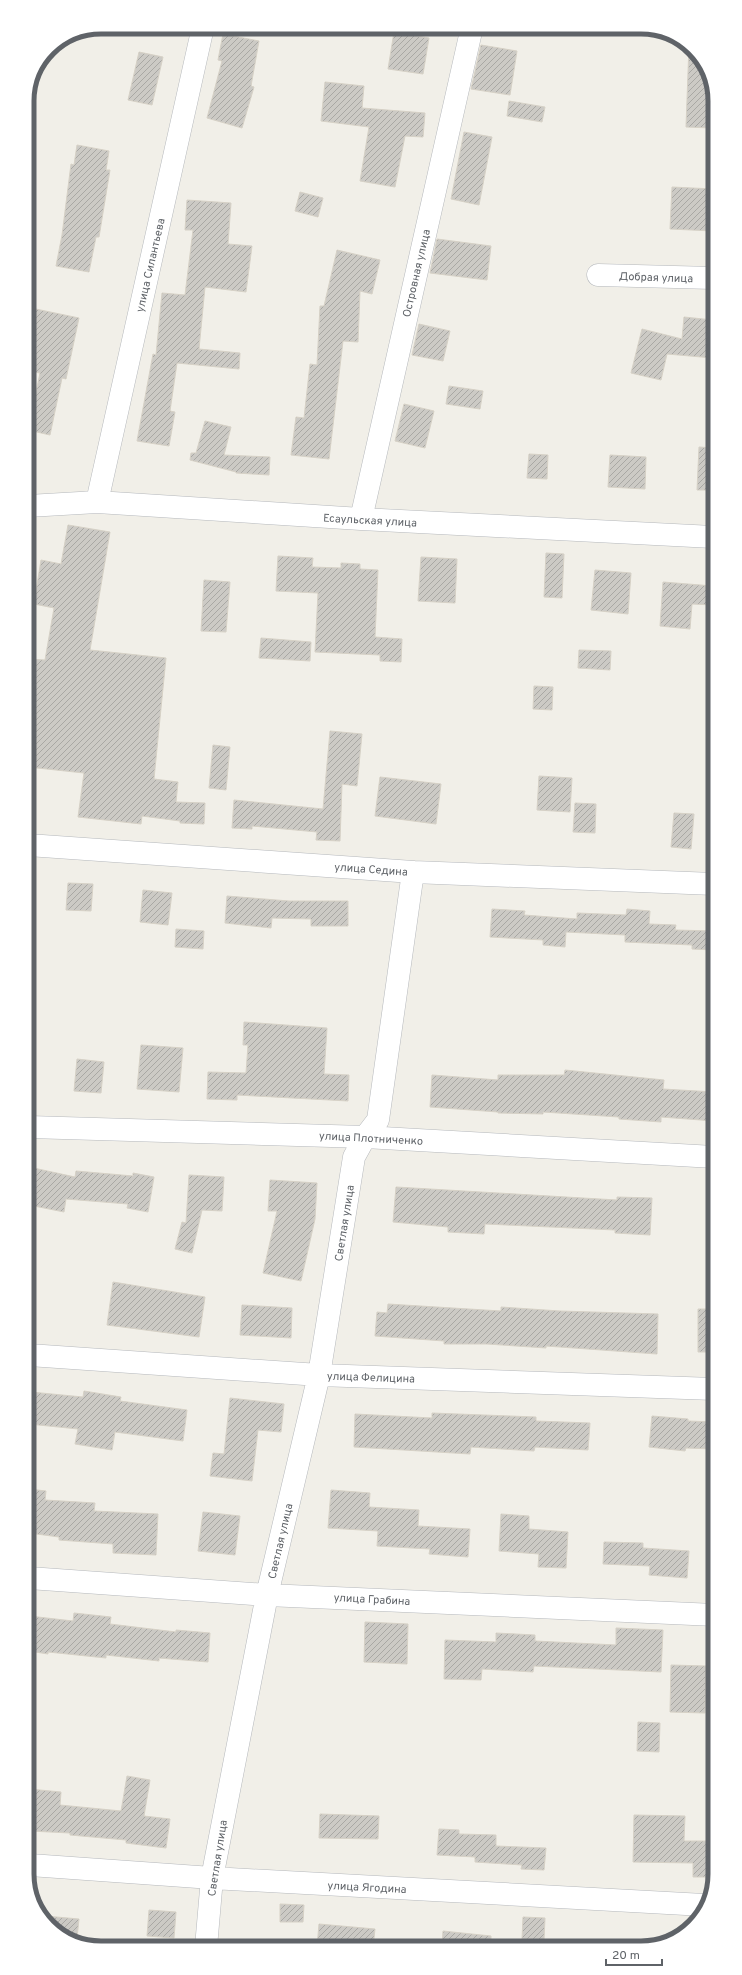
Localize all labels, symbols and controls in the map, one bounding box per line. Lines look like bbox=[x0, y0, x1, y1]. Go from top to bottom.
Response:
street label: улица Силантьева bbox=[133, 217, 169, 314]
street label: Островная улица bbox=[400, 228, 434, 319]
street label: Добрая улица bbox=[619, 270, 694, 286]
street label: Есаульская улица bbox=[323, 512, 417, 530]
street label: улица Седина bbox=[334, 860, 408, 880]
street label: улица Плотниченко bbox=[319, 1129, 423, 1149]
street label: Светлая улица bbox=[332, 1184, 358, 1262]
street label: улица Фелицина bbox=[327, 1369, 415, 1387]
street label: Светлая улица bbox=[265, 1502, 297, 1580]
street label: улица Грабина bbox=[333, 1591, 411, 1609]
street label: Светлая улица bbox=[205, 1819, 231, 1897]
street label: улица Ягодина bbox=[327, 1879, 407, 1897]
scale bar bbox=[606, 1941, 662, 1967]
text: 20 m bbox=[612, 1948, 640, 1964]

